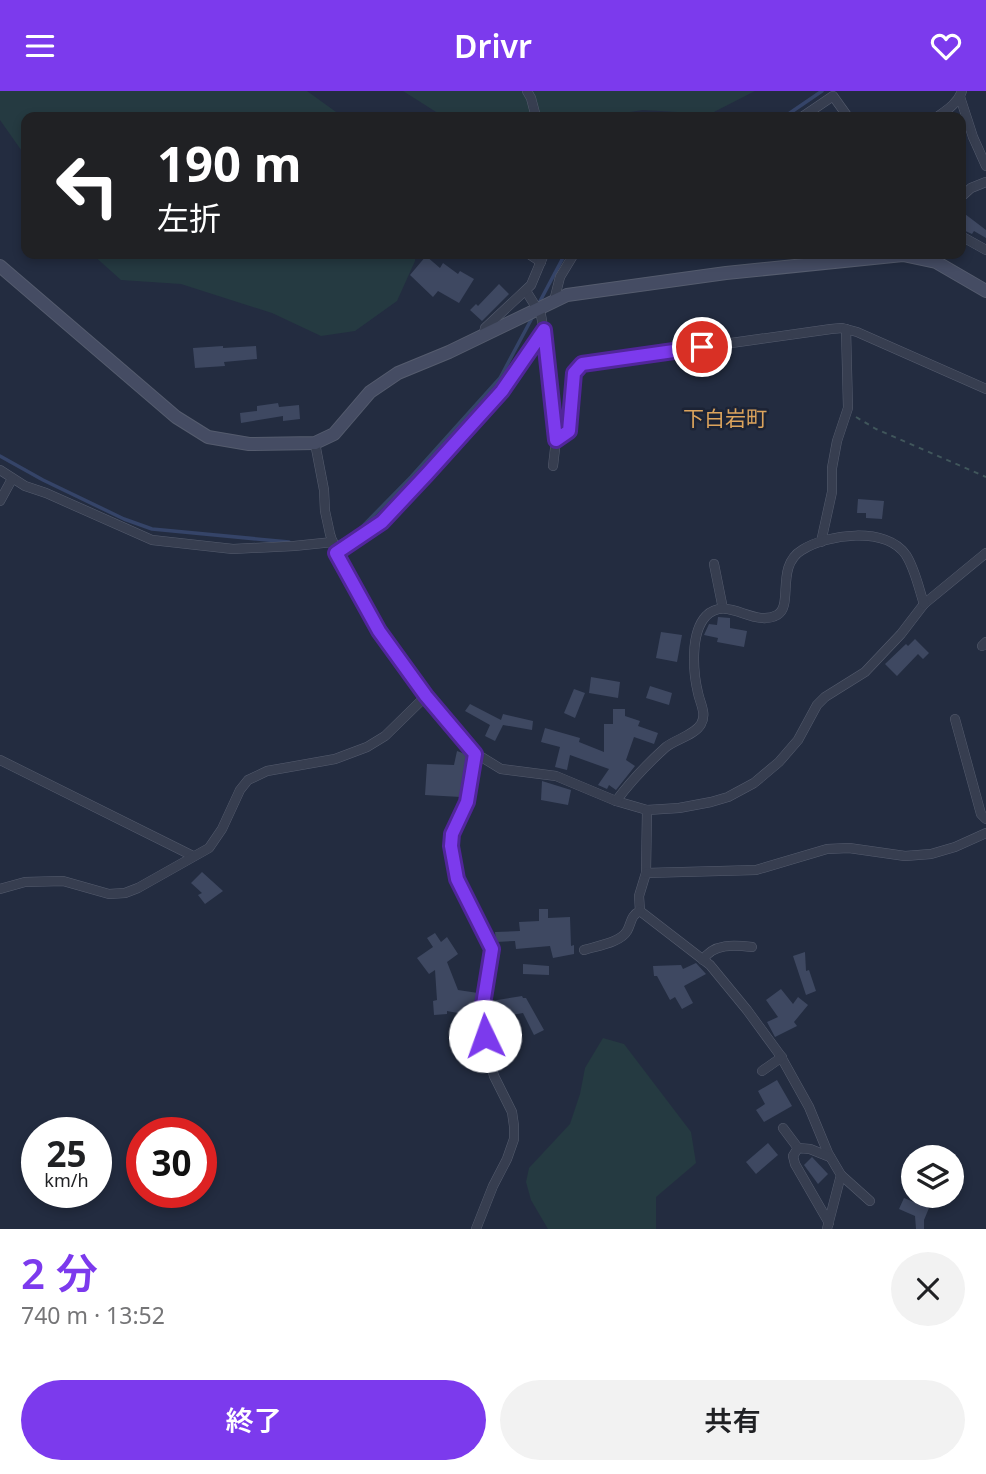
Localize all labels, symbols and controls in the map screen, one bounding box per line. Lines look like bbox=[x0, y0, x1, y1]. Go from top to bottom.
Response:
text: Drivr bbox=[454, 24, 532, 67]
icon: menu bbox=[21, 27, 59, 65]
icon: heart bbox=[927, 27, 965, 65]
text: 190 m bbox=[157, 130, 302, 196]
icon: left bbox=[42, 140, 133, 231]
text: 左折 bbox=[157, 196, 221, 239]
pin bbox=[672, 317, 732, 377]
icon: arrive bbox=[683, 328, 721, 366]
district label: 下白岩町 bbox=[683, 404, 767, 432]
position arrow bbox=[448, 999, 522, 1073]
speed limit sign: 30 bbox=[126, 1117, 217, 1208]
text: 25 bbox=[46, 1130, 87, 1177]
map controls bbox=[901, 1145, 964, 1208]
button: layers bbox=[901, 1145, 964, 1208]
text: km/h bbox=[44, 1168, 89, 1192]
text: 2 分 bbox=[21, 1244, 98, 1301]
button: close bbox=[891, 1252, 965, 1326]
text: 740 m · 13:52 bbox=[21, 1299, 165, 1331]
button: 終了 bbox=[21, 1380, 486, 1460]
button: 共有 bbox=[500, 1380, 965, 1460]

